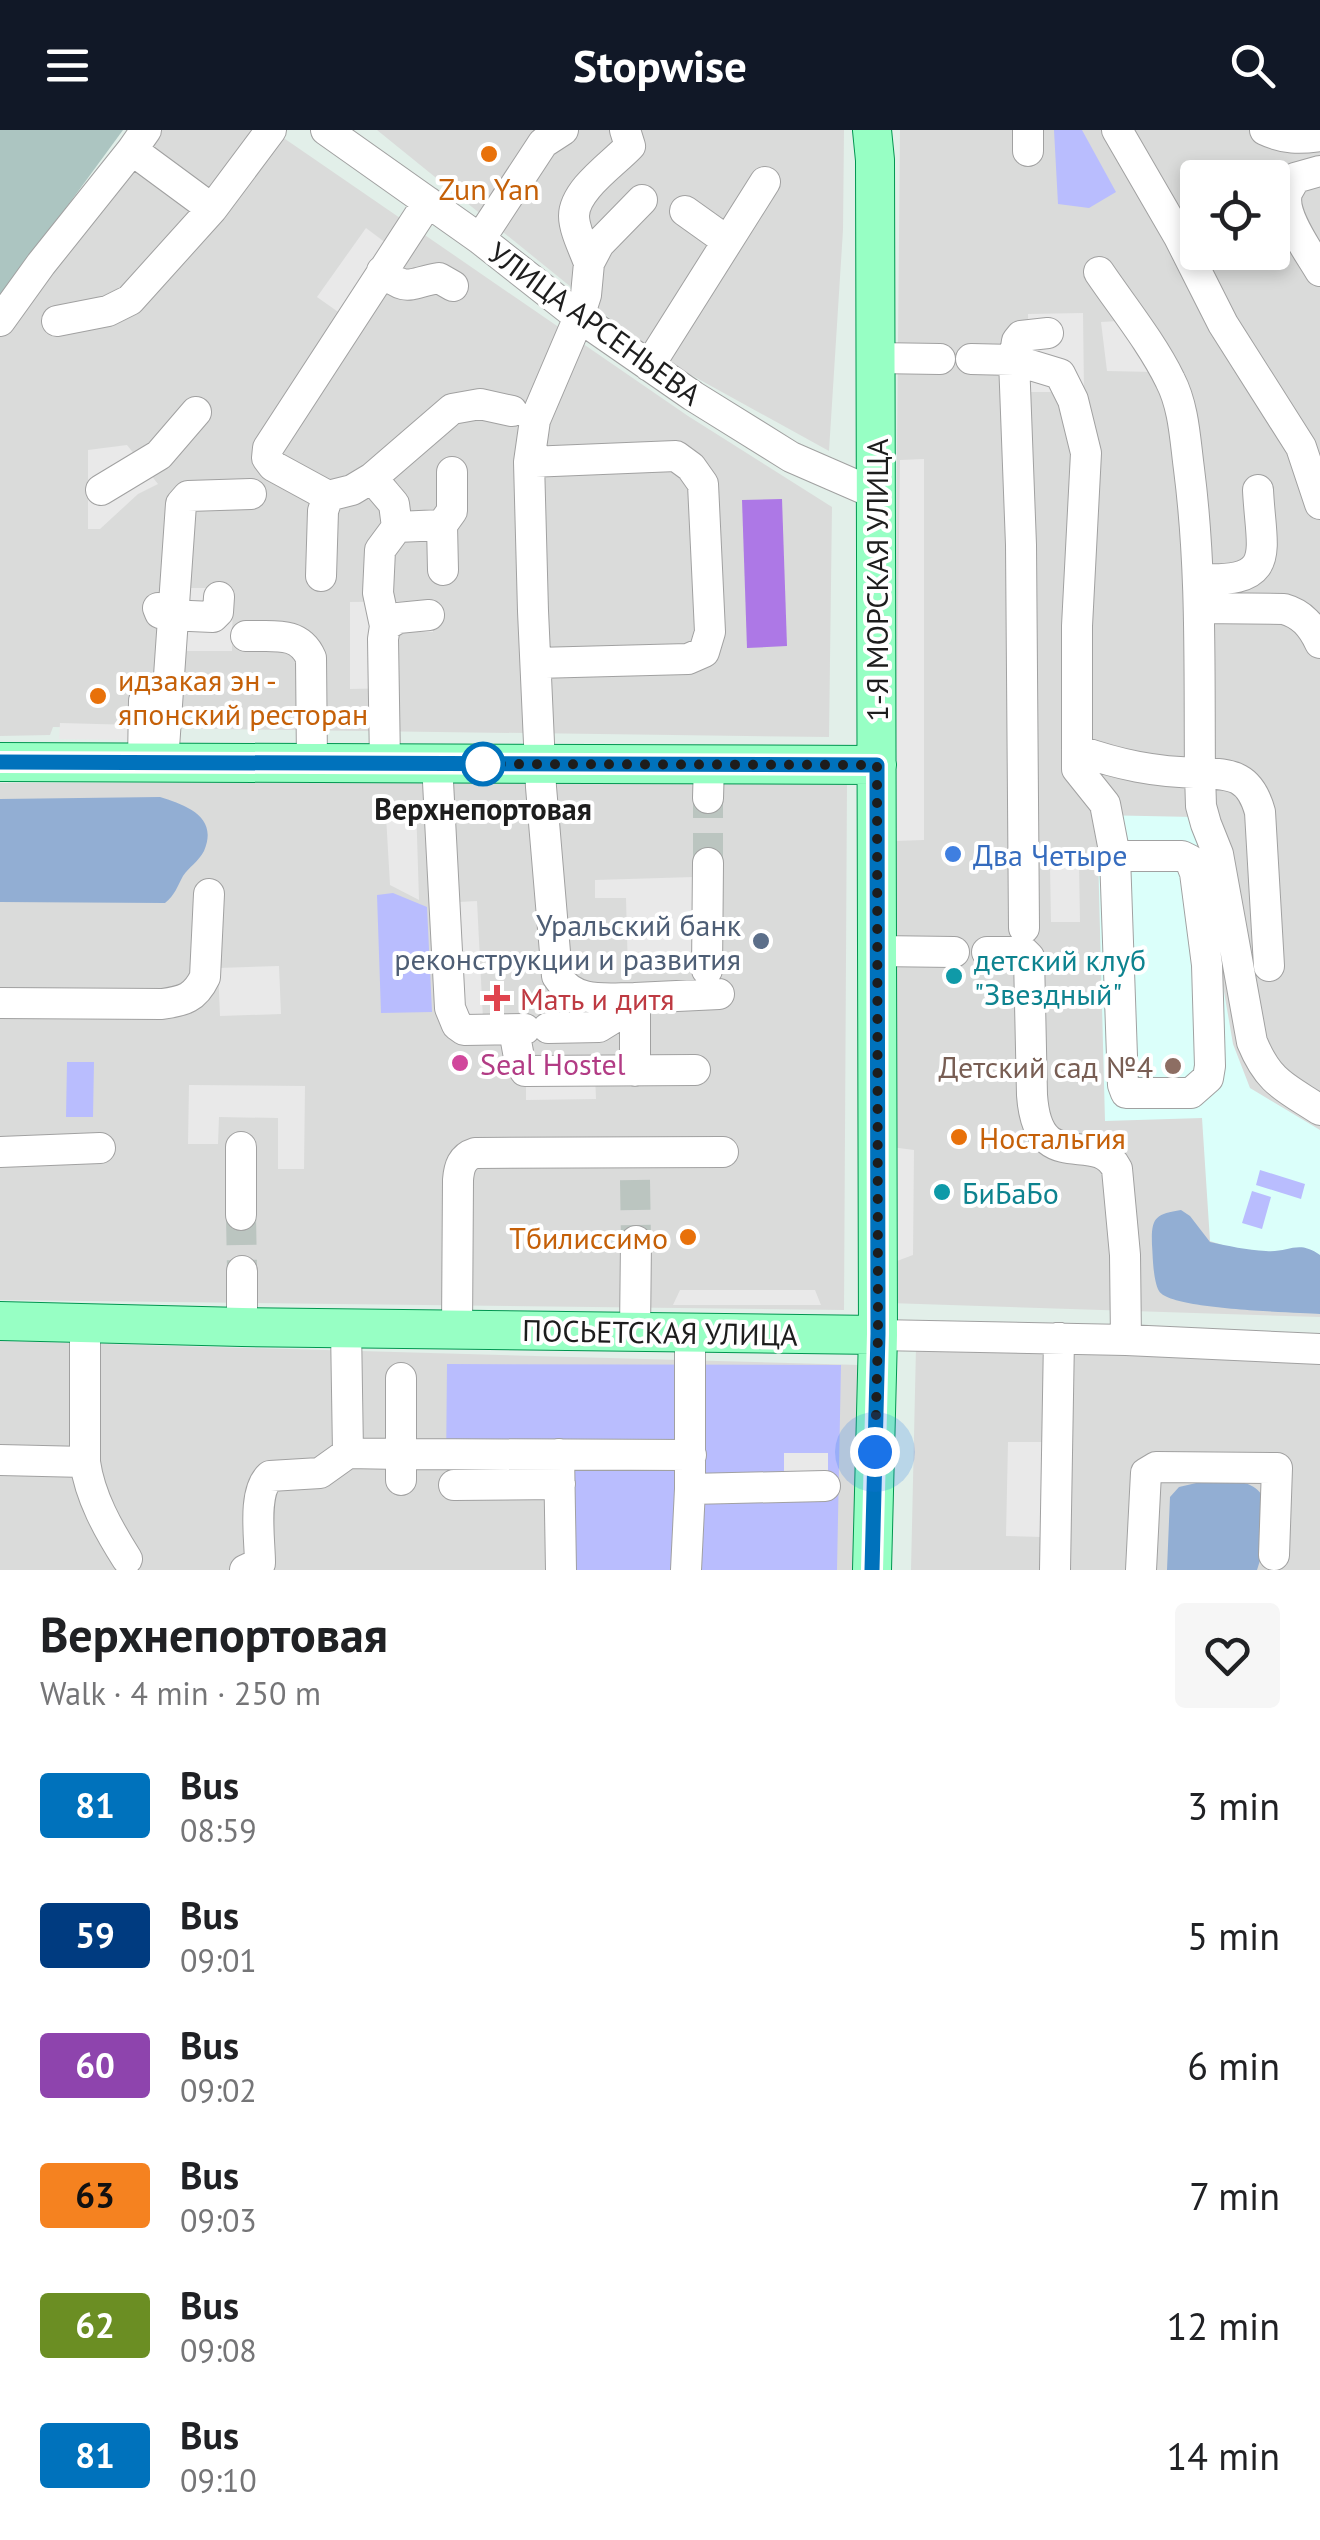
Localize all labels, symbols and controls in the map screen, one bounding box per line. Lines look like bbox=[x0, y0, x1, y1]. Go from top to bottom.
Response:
text: Stopwise bbox=[573, 36, 747, 94]
icon: menu bbox=[40, 38, 95, 93]
icon: search bbox=[1225, 38, 1280, 93]
marker: Zun Yan bbox=[478, 143, 500, 165]
map controls bbox=[1180, 160, 1290, 270]
button: locate bbox=[1180, 160, 1290, 270]
place label: Zun Yan bbox=[438, 169, 540, 208]
street label: УЛИЦА АРСЕНЬЕВА bbox=[481, 233, 709, 414]
street label: 1-Я МОРСКАЯ УЛИЦА bbox=[857, 438, 896, 721]
place label: идзакая эн - японский ресторан bbox=[118, 660, 368, 733]
marker: идзакая эн - японский ресторан bbox=[87, 685, 109, 707]
marker: Верхнепортовая bbox=[462, 743, 504, 785]
place label: Верхнепортовая bbox=[374, 789, 592, 828]
place label: Два Четыре bbox=[973, 835, 1128, 874]
marker: Два Четыре bbox=[942, 843, 964, 865]
place label: Уральский банк реконструкции и развития bbox=[394, 905, 742, 978]
marker: Уральский банк реконструкции и развития bbox=[750, 930, 772, 952]
place label: детский клуб "Звездный" bbox=[974, 940, 1146, 1013]
marker: детский клуб "Звездный" bbox=[943, 965, 965, 987]
place label: Мать и дитя bbox=[520, 979, 675, 1018]
marker: Мать и дитя bbox=[484, 985, 510, 1011]
place label: Seal Hostel bbox=[480, 1044, 626, 1083]
place label: Детский сад №4 bbox=[939, 1047, 1153, 1086]
marker: Seal Hostel bbox=[449, 1052, 471, 1074]
marker: Детский сад №4 bbox=[1162, 1055, 1184, 1077]
place label: Ностальгия bbox=[979, 1118, 1126, 1157]
marker: Ностальгия bbox=[948, 1126, 970, 1148]
place label: БиБаБо bbox=[962, 1173, 1059, 1212]
marker: БиБаБо bbox=[931, 1181, 953, 1203]
place label: Тбилиссимо bbox=[509, 1218, 668, 1257]
marker: Тбилиссимо bbox=[677, 1226, 699, 1248]
street label: ПОСЬЕТСКАЯ УЛИЦА bbox=[522, 1310, 799, 1354]
your location bbox=[850, 1427, 900, 1477]
text: Верхнепортовая bbox=[40, 1603, 388, 1665]
button: heart bbox=[1175, 1603, 1280, 1708]
text: Walk · 4 min · 250 m bbox=[40, 1672, 321, 1714]
text: Bus bbox=[180, 1760, 239, 1809]
text: 3 min bbox=[1187, 1781, 1280, 1830]
text: 81 bbox=[75, 1782, 115, 1828]
text: 08:59 bbox=[180, 1809, 257, 1851]
text: Bus bbox=[180, 1890, 239, 1939]
text: 5 min bbox=[1187, 1911, 1280, 1960]
text: 59 bbox=[75, 1912, 115, 1958]
text: 09:01 bbox=[180, 1939, 257, 1981]
text: Bus bbox=[180, 2020, 239, 2069]
text: 6 min bbox=[1187, 2041, 1280, 2090]
text: 60 bbox=[75, 2042, 115, 2088]
text: 09:02 bbox=[180, 2069, 257, 2111]
text: Bus bbox=[180, 2150, 239, 2199]
text: 7 min bbox=[1189, 2171, 1280, 2220]
text: 63 bbox=[75, 2172, 115, 2218]
text: 09:03 bbox=[180, 2199, 257, 2241]
text: Bus bbox=[180, 2280, 239, 2329]
text: 12 min bbox=[1167, 2301, 1280, 2350]
text: 62 bbox=[75, 2302, 115, 2348]
text: 09:08 bbox=[180, 2329, 257, 2371]
text: Bus bbox=[180, 2410, 239, 2459]
text: 14 min bbox=[1167, 2431, 1280, 2480]
text: 81 bbox=[75, 2432, 115, 2478]
text: 09:10 bbox=[180, 2459, 257, 2501]

